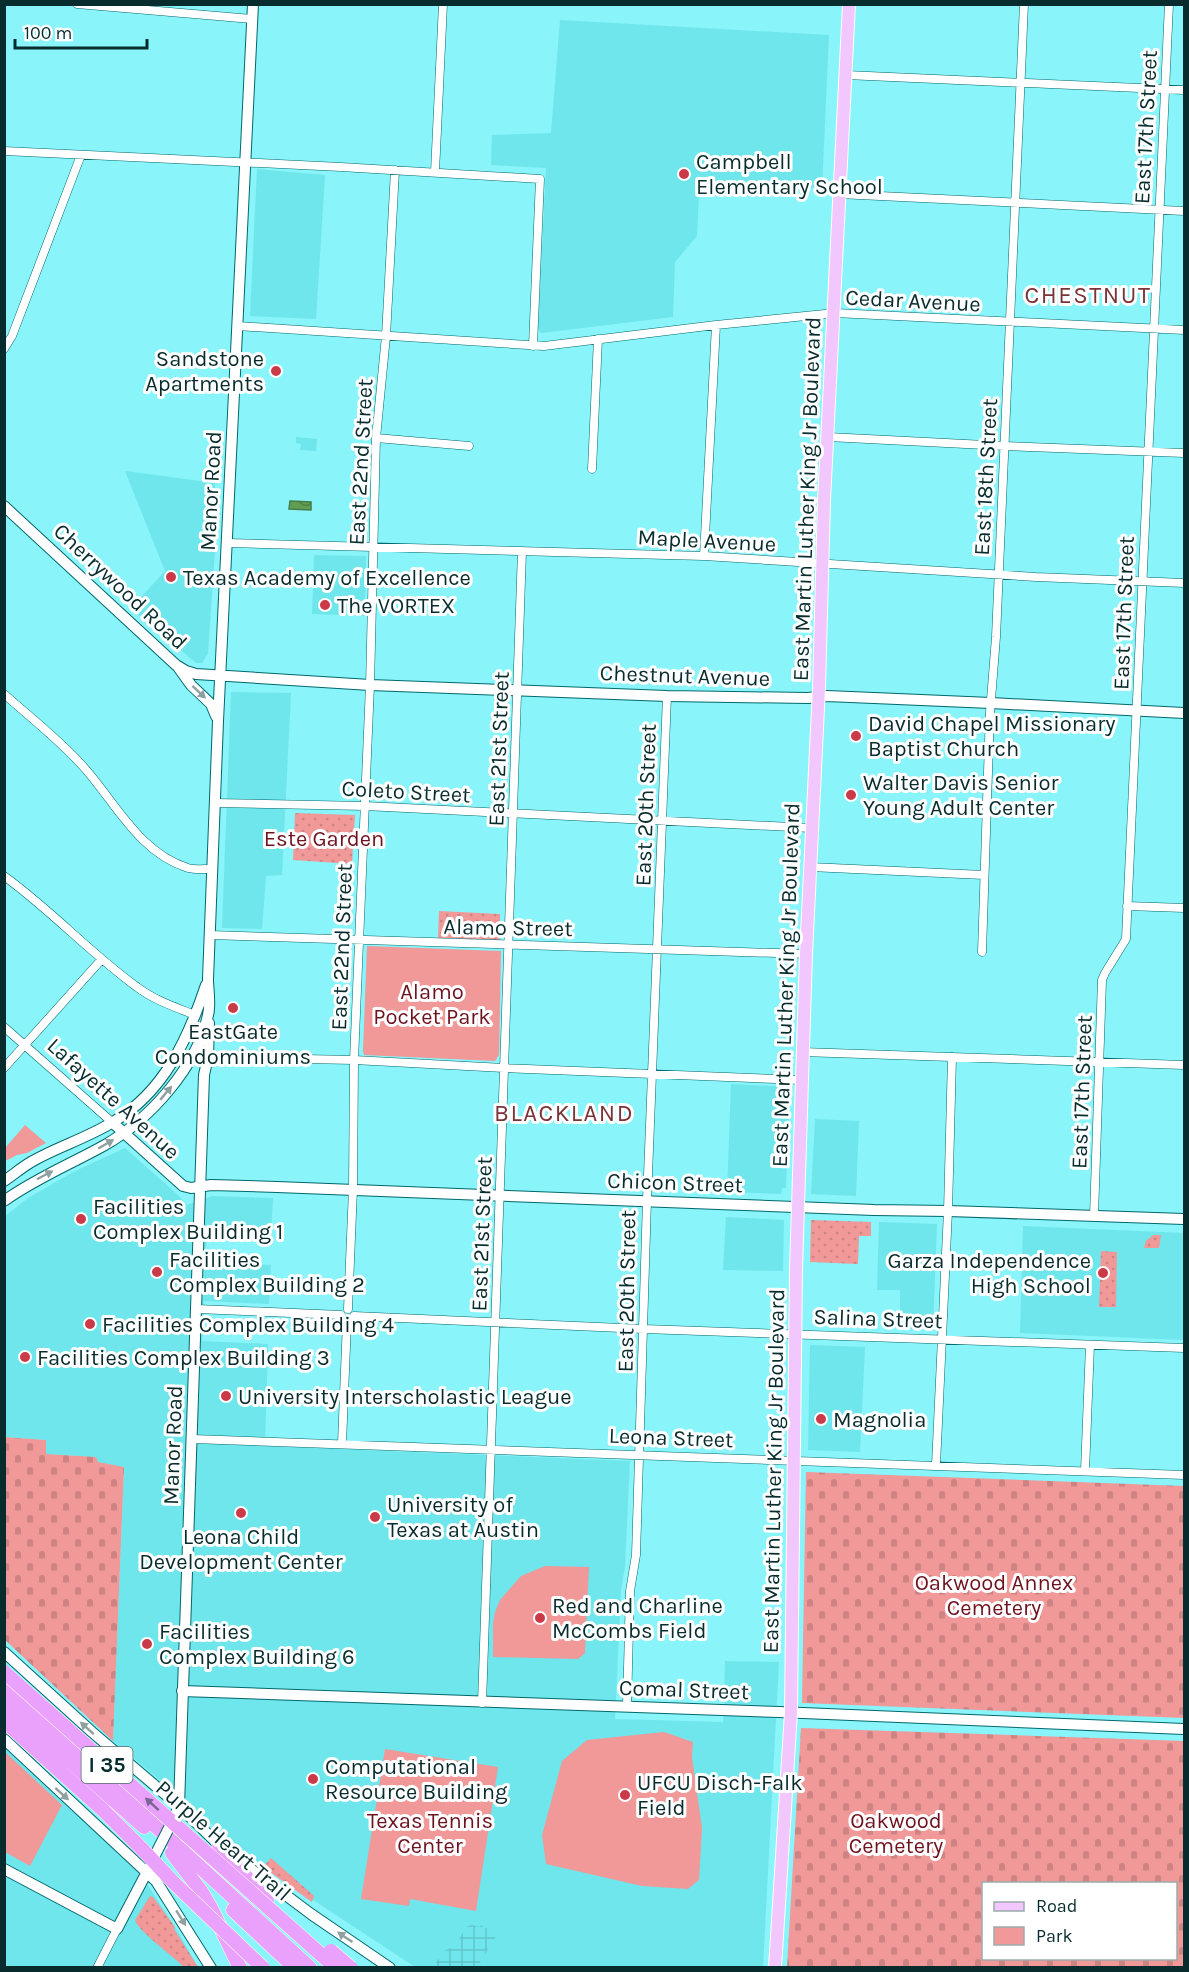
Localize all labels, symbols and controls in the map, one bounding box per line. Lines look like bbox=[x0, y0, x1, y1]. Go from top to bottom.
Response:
scale bar bbox=[15, 12, 147, 50]
text: 100 m bbox=[24, 22, 72, 44]
street label: East 17th Street bbox=[1129, 49, 1163, 205]
place label: Campbell Elementary School bbox=[696, 149, 883, 200]
marker: Campbell Elementary School bbox=[677, 167, 691, 181]
district label: CHESTNUT bbox=[1025, 281, 1151, 309]
street label: Cedar Avenue bbox=[845, 284, 981, 318]
street label: East Martin Luther King Jr Boulevard bbox=[788, 316, 826, 682]
place label: Sandstone Apartments bbox=[145, 346, 264, 397]
marker: Sandstone Apartments bbox=[269, 364, 283, 378]
street label: East 22nd Street bbox=[344, 378, 378, 546]
street label: East 18th Street bbox=[969, 398, 1003, 556]
street label: Manor Road bbox=[195, 431, 227, 552]
street label: Cherrywood Road bbox=[48, 518, 192, 655]
street label: Maple Avenue bbox=[637, 524, 777, 558]
street label: East 17th Street bbox=[1108, 535, 1140, 691]
place label: Texas Academy of Excellence bbox=[183, 565, 471, 591]
marker: Texas Academy of Excellence bbox=[164, 570, 178, 584]
place label: The VORTEX bbox=[337, 593, 455, 619]
marker: The VORTEX bbox=[318, 598, 332, 612]
street label: Chestnut Avenue bbox=[599, 660, 771, 692]
street label: East 21st Street bbox=[483, 671, 515, 827]
one-way arrow bbox=[191, 685, 206, 699]
place label: David Chapel Missionary Baptist Church bbox=[868, 711, 1115, 762]
street label: East 20th Street bbox=[630, 723, 662, 887]
marker: David Chapel Missionary Baptist Church bbox=[849, 729, 863, 743]
place label: Walter Davis Senior Young Adult Center bbox=[863, 770, 1058, 821]
street label: Coleto Street bbox=[341, 776, 471, 808]
marker: Walter Davis Senior Young Adult Center bbox=[844, 788, 858, 802]
street label: East Martin Luther King Jr Boulevard bbox=[767, 802, 805, 1168]
park label: Este Garden bbox=[264, 826, 384, 852]
street label: East 22nd Street bbox=[326, 863, 358, 1031]
street label: Alamo Street bbox=[443, 914, 573, 942]
park label: Alamo Pocket Park bbox=[373, 979, 491, 1030]
marker: EastGate Condominiums bbox=[226, 1001, 240, 1015]
street label: East 17th Street bbox=[1066, 1014, 1098, 1170]
place label: EastGate Condominiums bbox=[155, 1019, 311, 1070]
street label: Lafayette Avenue bbox=[42, 1033, 185, 1165]
one-way arrow bbox=[159, 1086, 172, 1101]
district label: BLACKLAND bbox=[494, 1099, 634, 1127]
one-way arrow bbox=[98, 1139, 115, 1149]
street label: East 21st Street bbox=[466, 1156, 498, 1312]
street label: Chicon Street bbox=[607, 1168, 743, 1198]
one-way arrow bbox=[37, 1170, 54, 1180]
place label: Facilities Complex Building 1 bbox=[93, 1194, 283, 1245]
street label: East 20th Street bbox=[613, 1210, 641, 1372]
marker: Facilities Complex Building 1 bbox=[74, 1212, 88, 1226]
place label: Facilities Complex Building 2 bbox=[169, 1247, 365, 1298]
place label: Garza Independence High School bbox=[888, 1248, 1091, 1299]
marker: Facilities Complex Building 2 bbox=[150, 1265, 164, 1279]
marker: Garza Independence High School bbox=[1096, 1266, 1110, 1280]
street label: East Martin Luther King Jr Boulevard bbox=[758, 1288, 790, 1654]
street label: Salina Street bbox=[813, 1304, 943, 1334]
place label: Facilities Complex Building 4 bbox=[102, 1312, 394, 1338]
marker: Facilities Complex Building 4 bbox=[83, 1317, 97, 1331]
place label: Facilities Complex Building 3 bbox=[37, 1345, 330, 1371]
marker: Facilities Complex Building 3 bbox=[18, 1350, 32, 1364]
place label: University Interscholastic League bbox=[238, 1384, 572, 1410]
street label: Manor Road bbox=[158, 1385, 188, 1505]
marker: University Interscholastic League bbox=[219, 1389, 233, 1403]
place label: Magnolia bbox=[833, 1407, 926, 1433]
marker: Magnolia bbox=[814, 1412, 828, 1426]
street label: Leona Street bbox=[608, 1423, 734, 1453]
place label: University of Texas at Austin bbox=[387, 1492, 539, 1543]
marker: Leona Child Development Center bbox=[234, 1506, 248, 1520]
marker: University of Texas at Austin bbox=[368, 1510, 382, 1524]
place label: Leona Child Development Center bbox=[139, 1524, 343, 1575]
park label: Oakwood Annex Cemetery bbox=[915, 1570, 1073, 1621]
place label: Red and Charline McCombs Field bbox=[552, 1593, 723, 1644]
marker: Red and Charline McCombs Field bbox=[533, 1611, 547, 1625]
place label: Facilities Complex Building 6 bbox=[159, 1619, 355, 1670]
marker: Facilities Complex Building 6 bbox=[140, 1637, 154, 1651]
street label: Comal Street bbox=[619, 1675, 749, 1705]
one-way arrow bbox=[80, 1722, 95, 1735]
road number: I 35 bbox=[82, 1747, 132, 1783]
place label: Computational Resource Building bbox=[325, 1754, 508, 1805]
place label: UFCU Disch-Falk Field bbox=[637, 1770, 803, 1821]
marker: Computational Resource Building bbox=[306, 1772, 320, 1786]
street label: Purple Heart Trail bbox=[150, 1775, 296, 1907]
one-way arrow bbox=[55, 1787, 70, 1801]
marker: UFCU Disch-Falk Field bbox=[618, 1788, 632, 1802]
one-way arrow bbox=[144, 1797, 159, 1811]
park label: Texas Tennis Center bbox=[367, 1808, 493, 1859]
park label: Oakwood Cemetery bbox=[849, 1808, 943, 1859]
legend bbox=[982, 1882, 1177, 1960]
text: Road bbox=[1036, 1895, 1077, 1917]
one-way arrow bbox=[176, 1910, 187, 1926]
text: Park bbox=[1036, 1925, 1073, 1947]
one-way arrow bbox=[337, 1931, 353, 1943]

